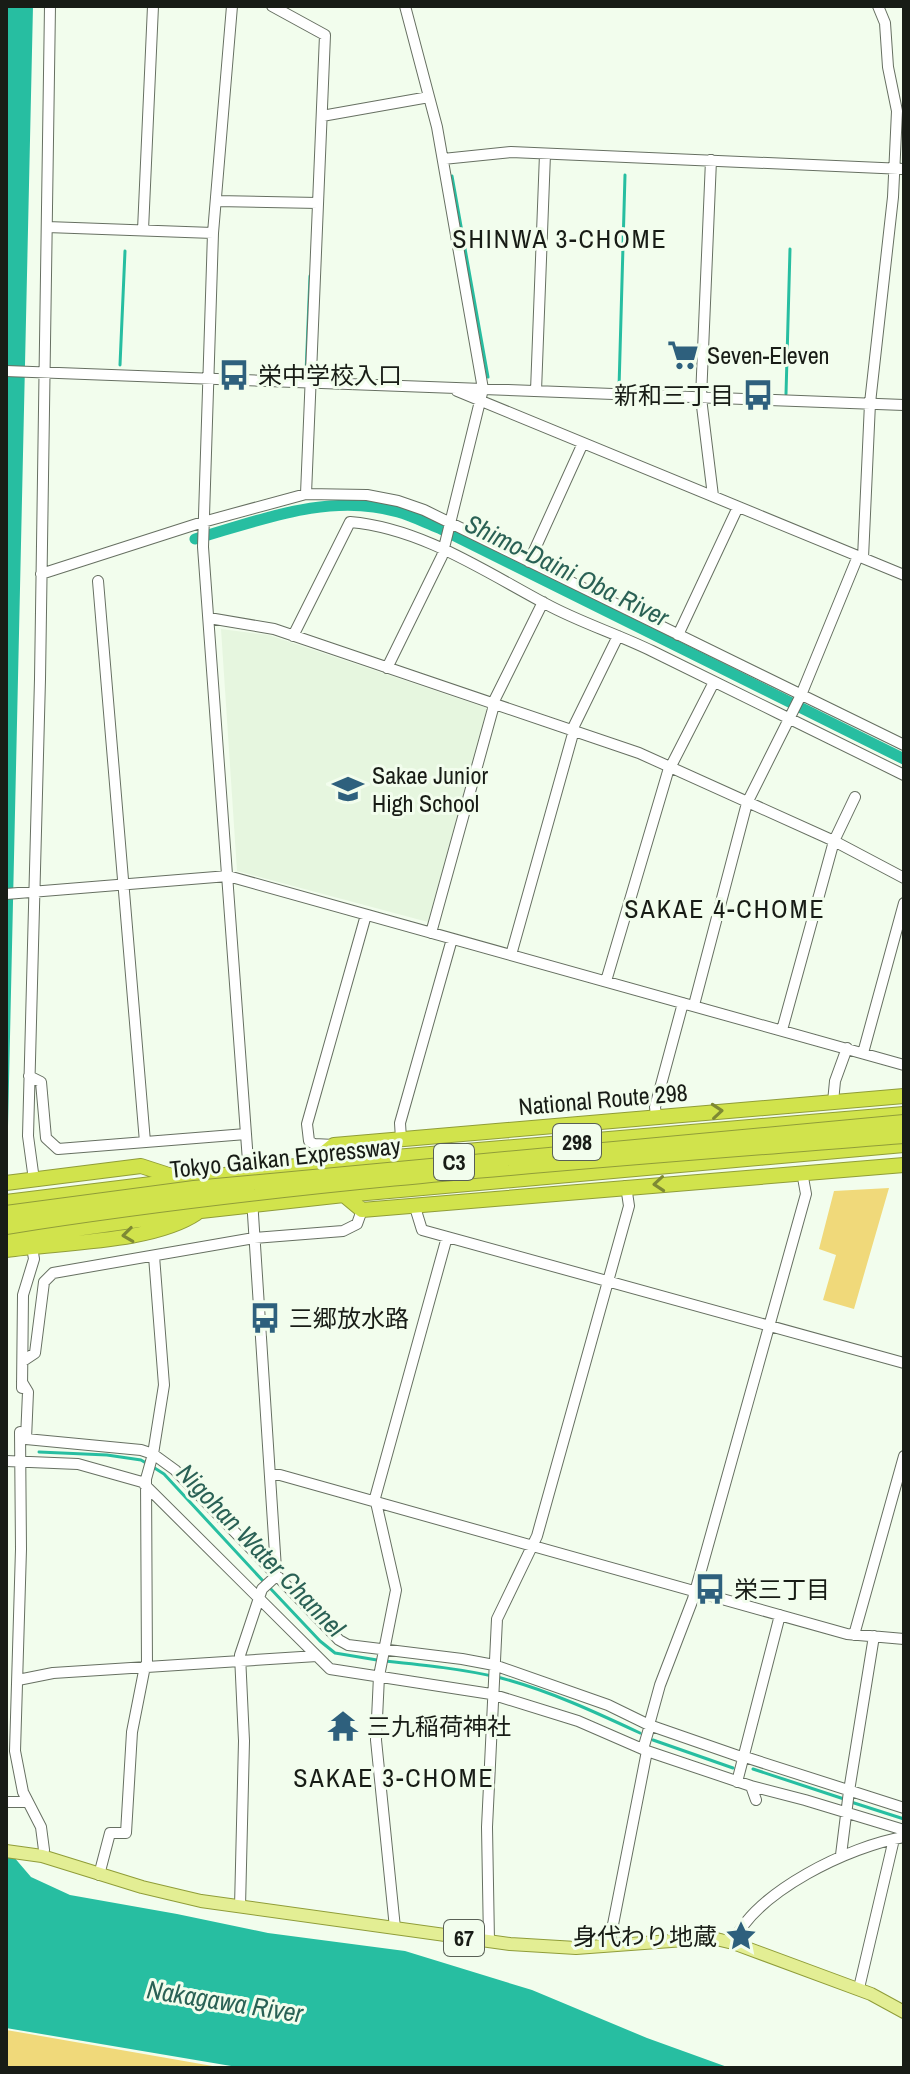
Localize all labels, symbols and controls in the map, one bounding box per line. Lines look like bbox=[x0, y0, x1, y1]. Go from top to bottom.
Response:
district label: SHINWA 3-CHOME bbox=[452, 221, 668, 256]
supermarket icon: Seven-Eleven bbox=[666, 338, 700, 372]
place label: Seven-Eleven bbox=[707, 339, 830, 371]
bus stop icon: 栄中学校入口 bbox=[217, 358, 251, 392]
place label: 栄中学校入口 bbox=[258, 359, 402, 391]
bus stop icon: 新和三丁目 bbox=[741, 378, 775, 412]
place label: 新和三丁目 bbox=[614, 379, 734, 411]
water label: Shimo-Daini Oba River bbox=[459, 505, 676, 635]
place label: Sakae Junior High School bbox=[372, 759, 488, 819]
school or university icon: Sakae Junior High School bbox=[331, 772, 365, 806]
district label: SAKAE 4-CHOME bbox=[624, 891, 826, 926]
street label: National Route 298 bbox=[517, 1076, 689, 1122]
one-way arrow bbox=[711, 1103, 724, 1120]
road number: 298 bbox=[553, 1124, 601, 1160]
street label: Tokyo Gaikan Expressway bbox=[168, 1129, 402, 1185]
road number: C3 bbox=[434, 1144, 474, 1180]
one-way arrow bbox=[652, 1175, 665, 1192]
one-way arrow bbox=[121, 1226, 135, 1243]
bus stop icon: 三郷放水路 bbox=[248, 1301, 282, 1335]
place label: 三郷放水路 bbox=[289, 1302, 409, 1334]
water label: Nigohan Water Channel bbox=[169, 1456, 354, 1645]
bus stop icon: 栄三丁目 bbox=[693, 1572, 727, 1606]
place label: 栄三丁目 bbox=[734, 1573, 830, 1605]
temple icon: 三九稲荷神社 bbox=[326, 1709, 360, 1743]
place label: 三九稲荷神社 bbox=[367, 1710, 511, 1742]
district label: SAKAE 3-CHOME bbox=[293, 1760, 495, 1795]
place icon: 身代わり地蔵 bbox=[724, 1919, 758, 1953]
road number: 67 bbox=[444, 1920, 484, 1956]
place label: 身代わり地蔵 bbox=[573, 1920, 717, 1952]
water label: Nakagawa River bbox=[144, 1971, 306, 2031]

